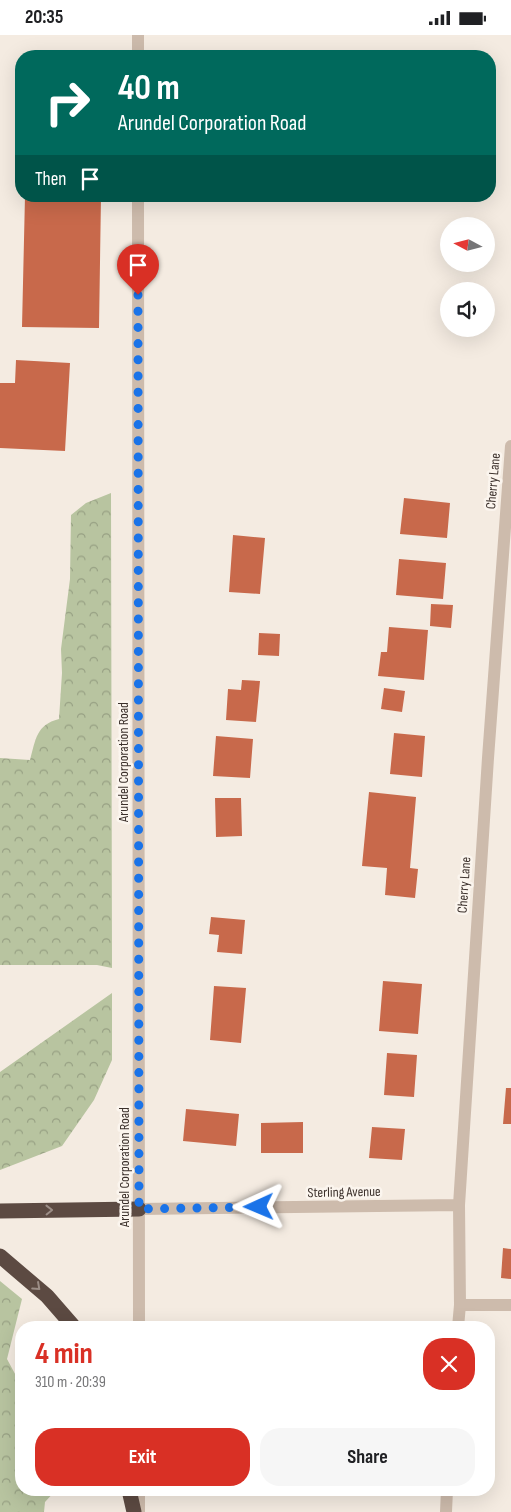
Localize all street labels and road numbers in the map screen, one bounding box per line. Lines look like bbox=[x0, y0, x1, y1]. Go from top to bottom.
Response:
street label: Cherry Lane bbox=[482, 452, 504, 510]
street label: Arundel Corporation Road bbox=[115, 702, 132, 823]
street label: Cherry Lane bbox=[454, 856, 474, 914]
street label: Arundel Corporation Road bbox=[116, 1107, 133, 1228]
street label: Sterling Avenue bbox=[307, 1183, 381, 1201]

